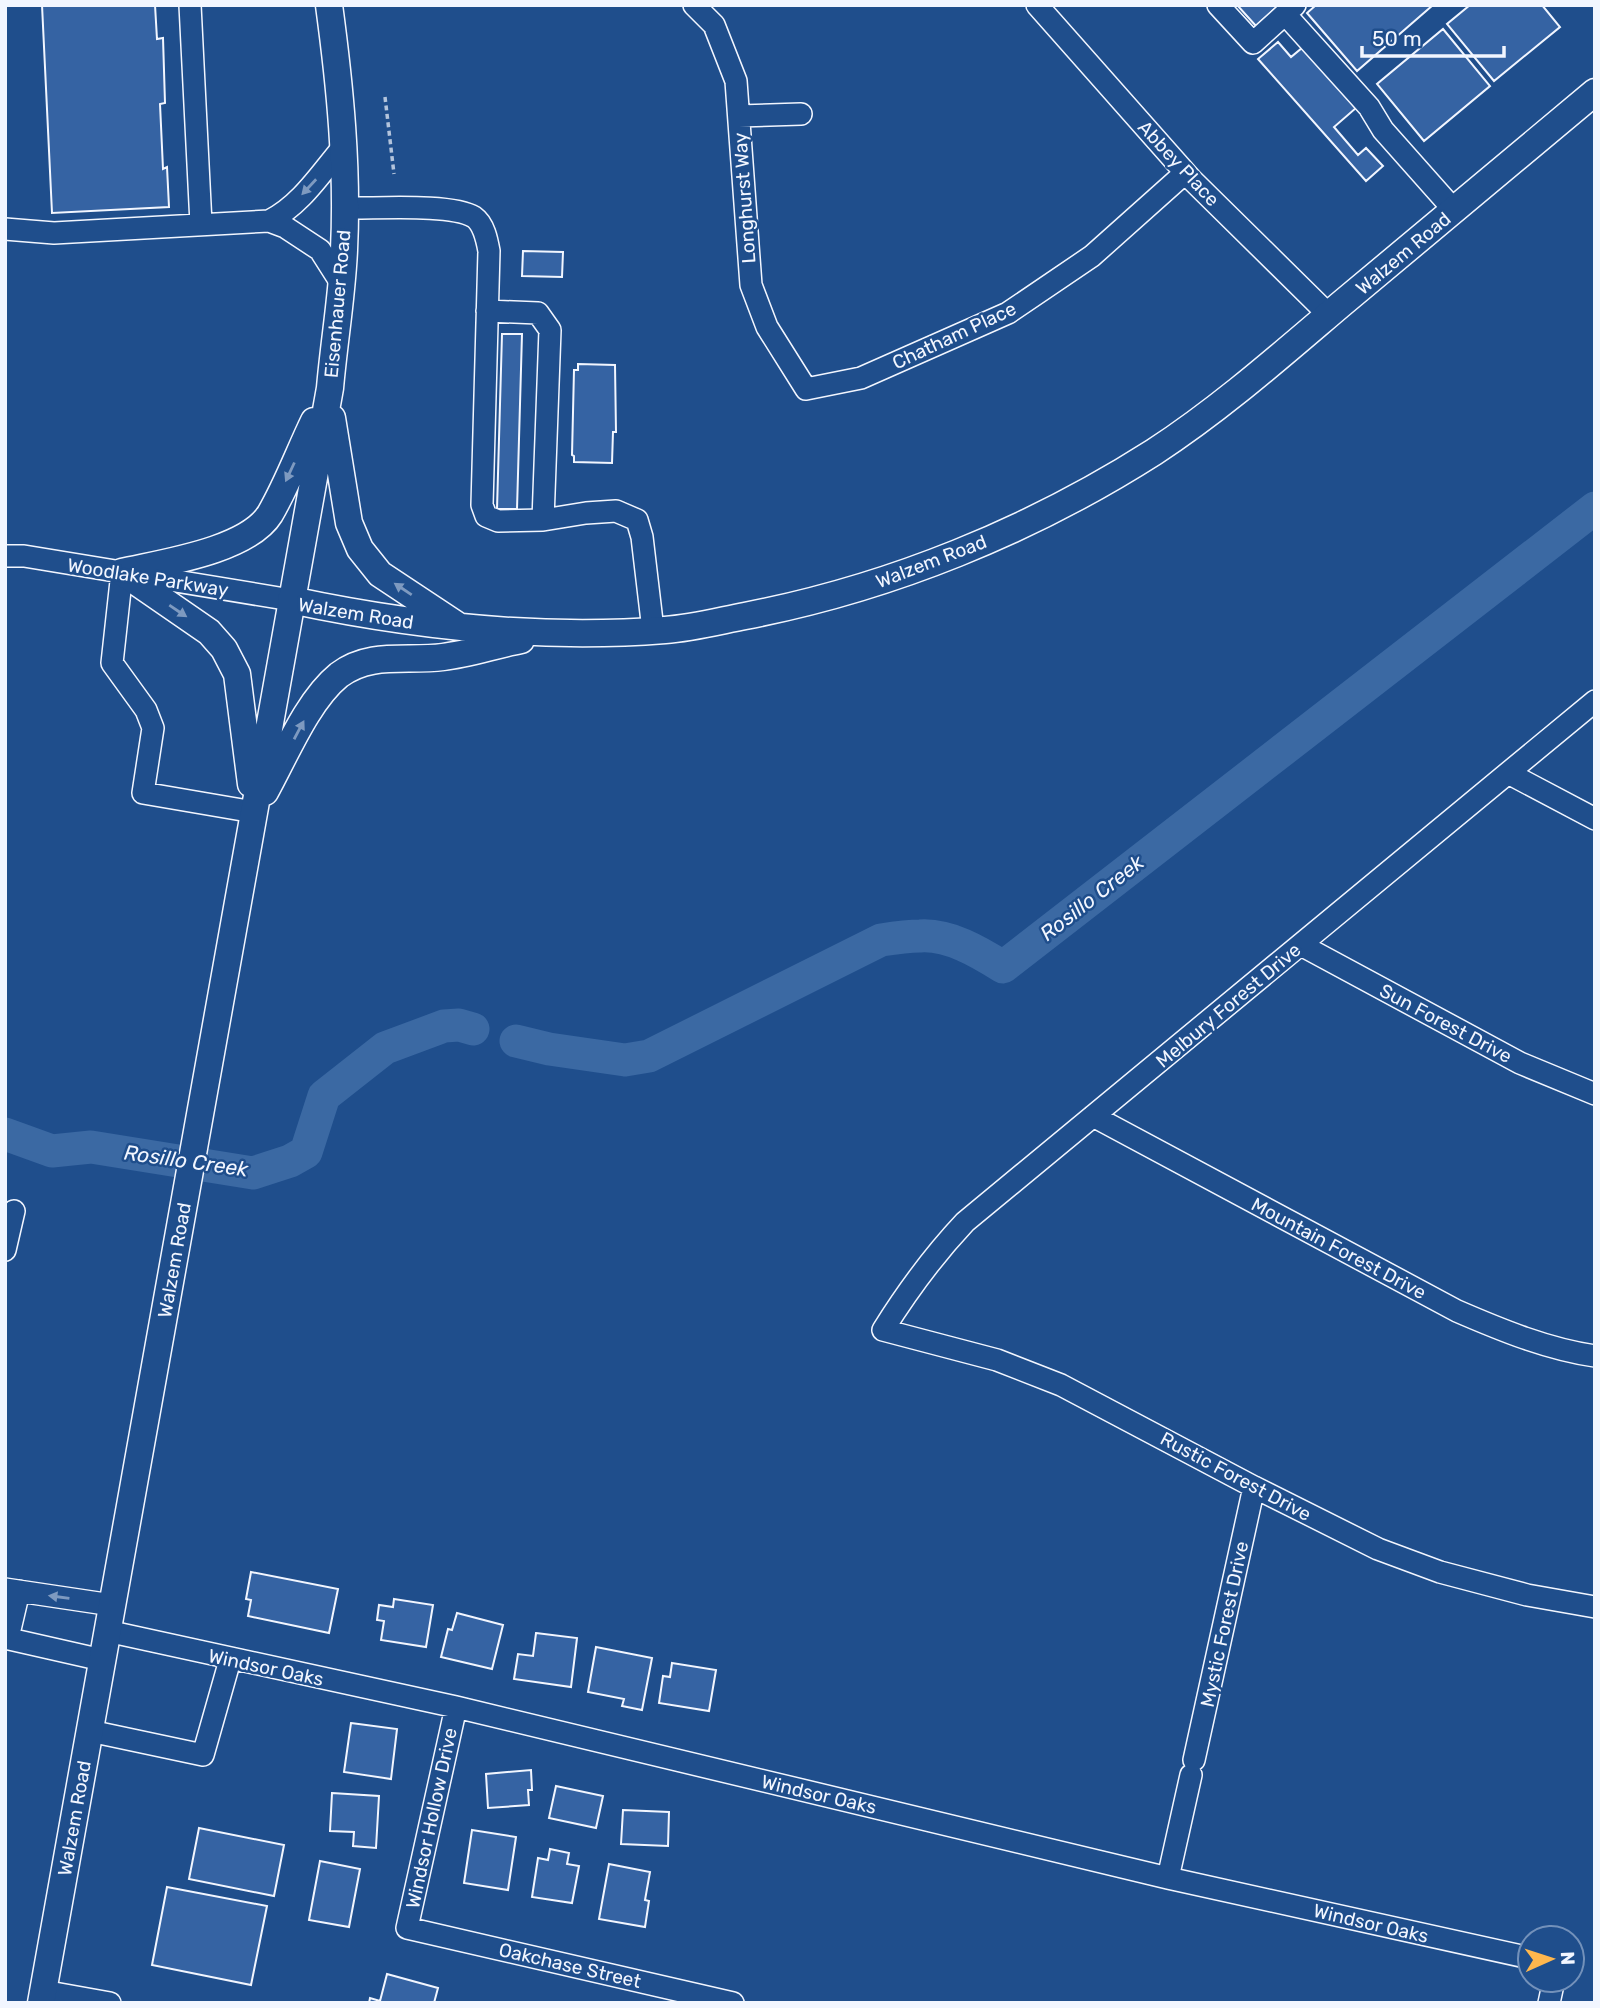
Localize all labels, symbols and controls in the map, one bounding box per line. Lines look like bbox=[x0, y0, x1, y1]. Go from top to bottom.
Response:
scale bar bbox=[1362, 14, 1504, 58]
text: 50 m bbox=[1372, 26, 1422, 51]
street label: Abbey Place bbox=[1133, 116, 1224, 211]
street label: Longhurst Way bbox=[728, 132, 761, 264]
one-way arrow bbox=[301, 178, 317, 195]
street label: Walzem Road bbox=[1351, 207, 1455, 300]
street label: Eisenhauer Road bbox=[320, 229, 355, 379]
street label: Chatham Place bbox=[889, 297, 1020, 374]
one-way arrow bbox=[284, 462, 295, 482]
street label: Walzem Road bbox=[873, 530, 990, 593]
street label: Woodlake Parkway bbox=[66, 553, 230, 602]
one-way arrow bbox=[394, 582, 412, 596]
street label: Walzem Road bbox=[297, 593, 415, 634]
one-way arrow bbox=[169, 604, 187, 618]
one-way arrow bbox=[293, 720, 305, 740]
water label: Rosillo Creek bbox=[1035, 849, 1150, 946]
street label: Melbury Forest Drive bbox=[1151, 938, 1305, 1073]
street label: Sun Forest Drive bbox=[1376, 979, 1516, 1068]
water label: Rosillo Creek bbox=[122, 1139, 251, 1182]
street label: Mountain Forest Drive bbox=[1248, 1193, 1430, 1304]
street label: Walzem Road bbox=[153, 1201, 196, 1320]
street label: Rustic Forest Drive bbox=[1156, 1427, 1315, 1526]
street label: Mystic Forest Drive bbox=[1196, 1539, 1253, 1709]
one-way arrow bbox=[47, 1592, 69, 1603]
street label: Windsor Oaks bbox=[206, 1644, 326, 1691]
street label: Windsor Hollow Drive bbox=[401, 1726, 462, 1911]
street label: Walzem Road bbox=[53, 1759, 96, 1878]
street label: Windsor Oaks bbox=[759, 1770, 879, 1819]
street label: Windsor Oaks bbox=[1311, 1899, 1431, 1948]
north arrow bbox=[1516, 1924, 1586, 1994]
street label: Oakchase Street bbox=[497, 1938, 644, 1993]
text: N bbox=[1556, 1951, 1579, 1966]

